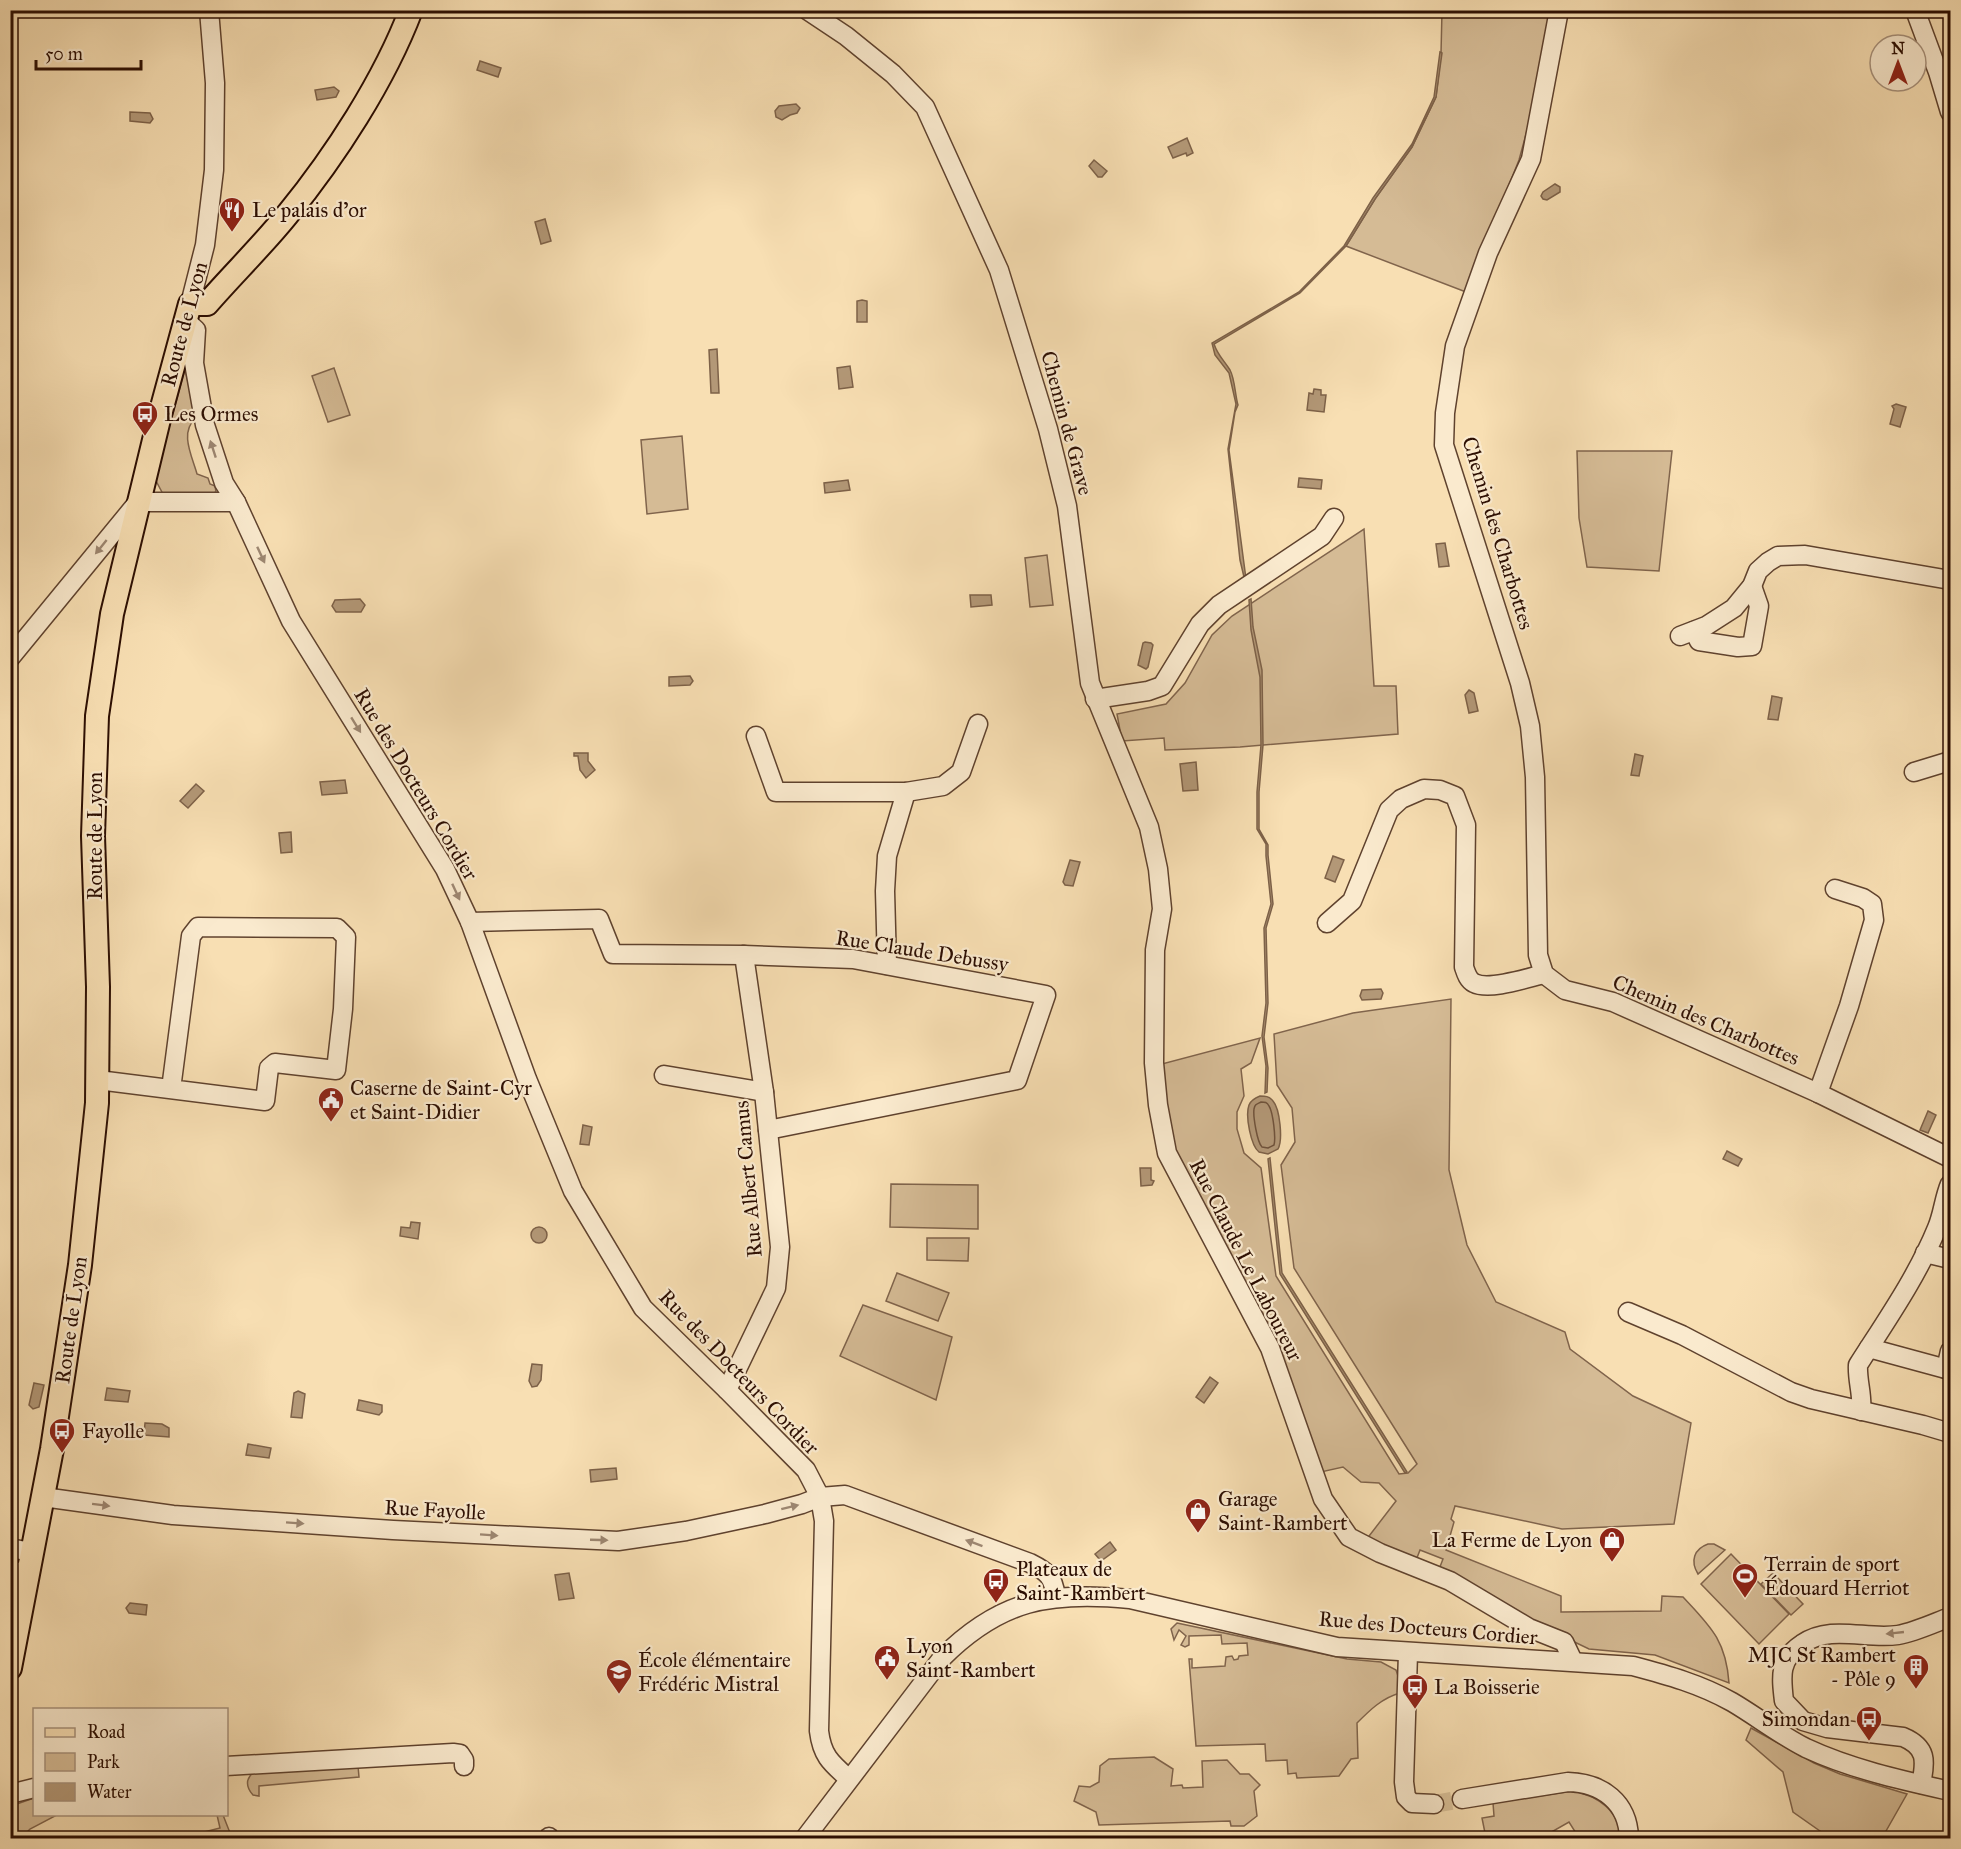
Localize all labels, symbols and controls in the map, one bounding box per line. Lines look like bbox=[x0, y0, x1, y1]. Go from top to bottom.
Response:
scale bar bbox=[36, 33, 141, 71]
north arrow bbox=[1868, 33, 1928, 93]
text: N bbox=[1891, 39, 1905, 58]
text: 50 m bbox=[45, 43, 83, 65]
restaurant icon: Le palais d'or bbox=[217, 195, 247, 233]
place label: Le palais d'or bbox=[252, 197, 367, 223]
street label: Route de Lyon bbox=[155, 259, 213, 389]
street label: Chemin de Grave bbox=[1035, 348, 1099, 498]
bus stop icon: Les Ormes bbox=[130, 399, 160, 437]
place label: Les Ormes bbox=[164, 401, 258, 427]
street label: Chemin des Charbottes bbox=[1456, 433, 1540, 633]
one-way arrow bbox=[207, 440, 217, 458]
one-way arrow bbox=[95, 539, 108, 555]
one-way arrow bbox=[256, 547, 265, 564]
street label: Rue des Docteurs Cordier bbox=[348, 683, 484, 885]
one-way arrow bbox=[350, 717, 361, 733]
street label: Route de Lyon bbox=[82, 772, 108, 900]
one-way arrow bbox=[451, 884, 460, 901]
street label: Rue Claude Debussy bbox=[834, 924, 1011, 978]
street label: Chemin des Charbottes bbox=[1609, 969, 1803, 1071]
place label: Caserne de Saint-Cyr et Saint-Didier bbox=[350, 1075, 532, 1125]
public building icon: Caserne de Saint-Cyr et Saint-Didier bbox=[316, 1085, 346, 1123]
street label: Rue Albert Camus bbox=[728, 1100, 768, 1258]
street label: Rue Claude Le Laboureur bbox=[1184, 1154, 1308, 1366]
street label: Route de Lyon bbox=[49, 1255, 93, 1385]
street label: Rue des Docteurs Cordier bbox=[653, 1284, 825, 1460]
bus stop icon: Fayolle bbox=[47, 1416, 77, 1454]
place label: Fayolle bbox=[82, 1418, 144, 1444]
place label: Garage Saint-Rambert bbox=[1218, 1486, 1348, 1536]
street label: Rue Fayolle bbox=[384, 1494, 486, 1526]
shop icon: Garage Saint-Rambert bbox=[1183, 1496, 1213, 1534]
one-way arrow bbox=[91, 1501, 110, 1510]
one-way arrow bbox=[781, 1502, 800, 1512]
one-way arrow bbox=[285, 1518, 304, 1528]
shop icon: La Ferme de Lyon bbox=[1597, 1525, 1627, 1563]
place label: La Ferme de Lyon bbox=[1432, 1527, 1592, 1553]
one-way arrow bbox=[480, 1530, 499, 1540]
one-way arrow bbox=[589, 1536, 608, 1545]
one-way arrow bbox=[965, 1537, 983, 1547]
place label: Terrain de sport Édouard Herriot bbox=[1764, 1551, 1910, 1601]
place label: Plateaux de Saint-Rambert bbox=[1016, 1556, 1146, 1606]
sports icon: Terrain de sport Édouard Herriot bbox=[1730, 1561, 1760, 1599]
bus stop icon: Plateaux de Saint-Rambert bbox=[981, 1566, 1011, 1604]
street label: Rue des Docteurs Cordier bbox=[1317, 1605, 1539, 1651]
one-way arrow bbox=[1885, 1628, 1904, 1638]
place label: Lyon Saint-Rambert bbox=[906, 1633, 1036, 1683]
place label: MJC St Rambert - Pôle 9 bbox=[1748, 1642, 1897, 1692]
public building icon: Lyon Saint-Rambert bbox=[872, 1643, 902, 1681]
place label: École élémentaire Frédéric Mistral bbox=[638, 1646, 791, 1697]
building icon: MJC St Rambert - Pôle 9 bbox=[1901, 1652, 1931, 1690]
school or university icon: École élémentaire Frédéric Mistral bbox=[604, 1657, 634, 1695]
bus stop icon: La Boisserie bbox=[1400, 1672, 1430, 1710]
place label: La Boisserie bbox=[1434, 1674, 1540, 1700]
bus stop icon: Simondan bbox=[1854, 1704, 1884, 1742]
place label: Simondan bbox=[1762, 1706, 1850, 1732]
legend bbox=[33, 1708, 228, 1816]
text: Road bbox=[87, 1721, 125, 1743]
text: Park bbox=[87, 1751, 120, 1773]
text: Water bbox=[87, 1781, 132, 1803]

